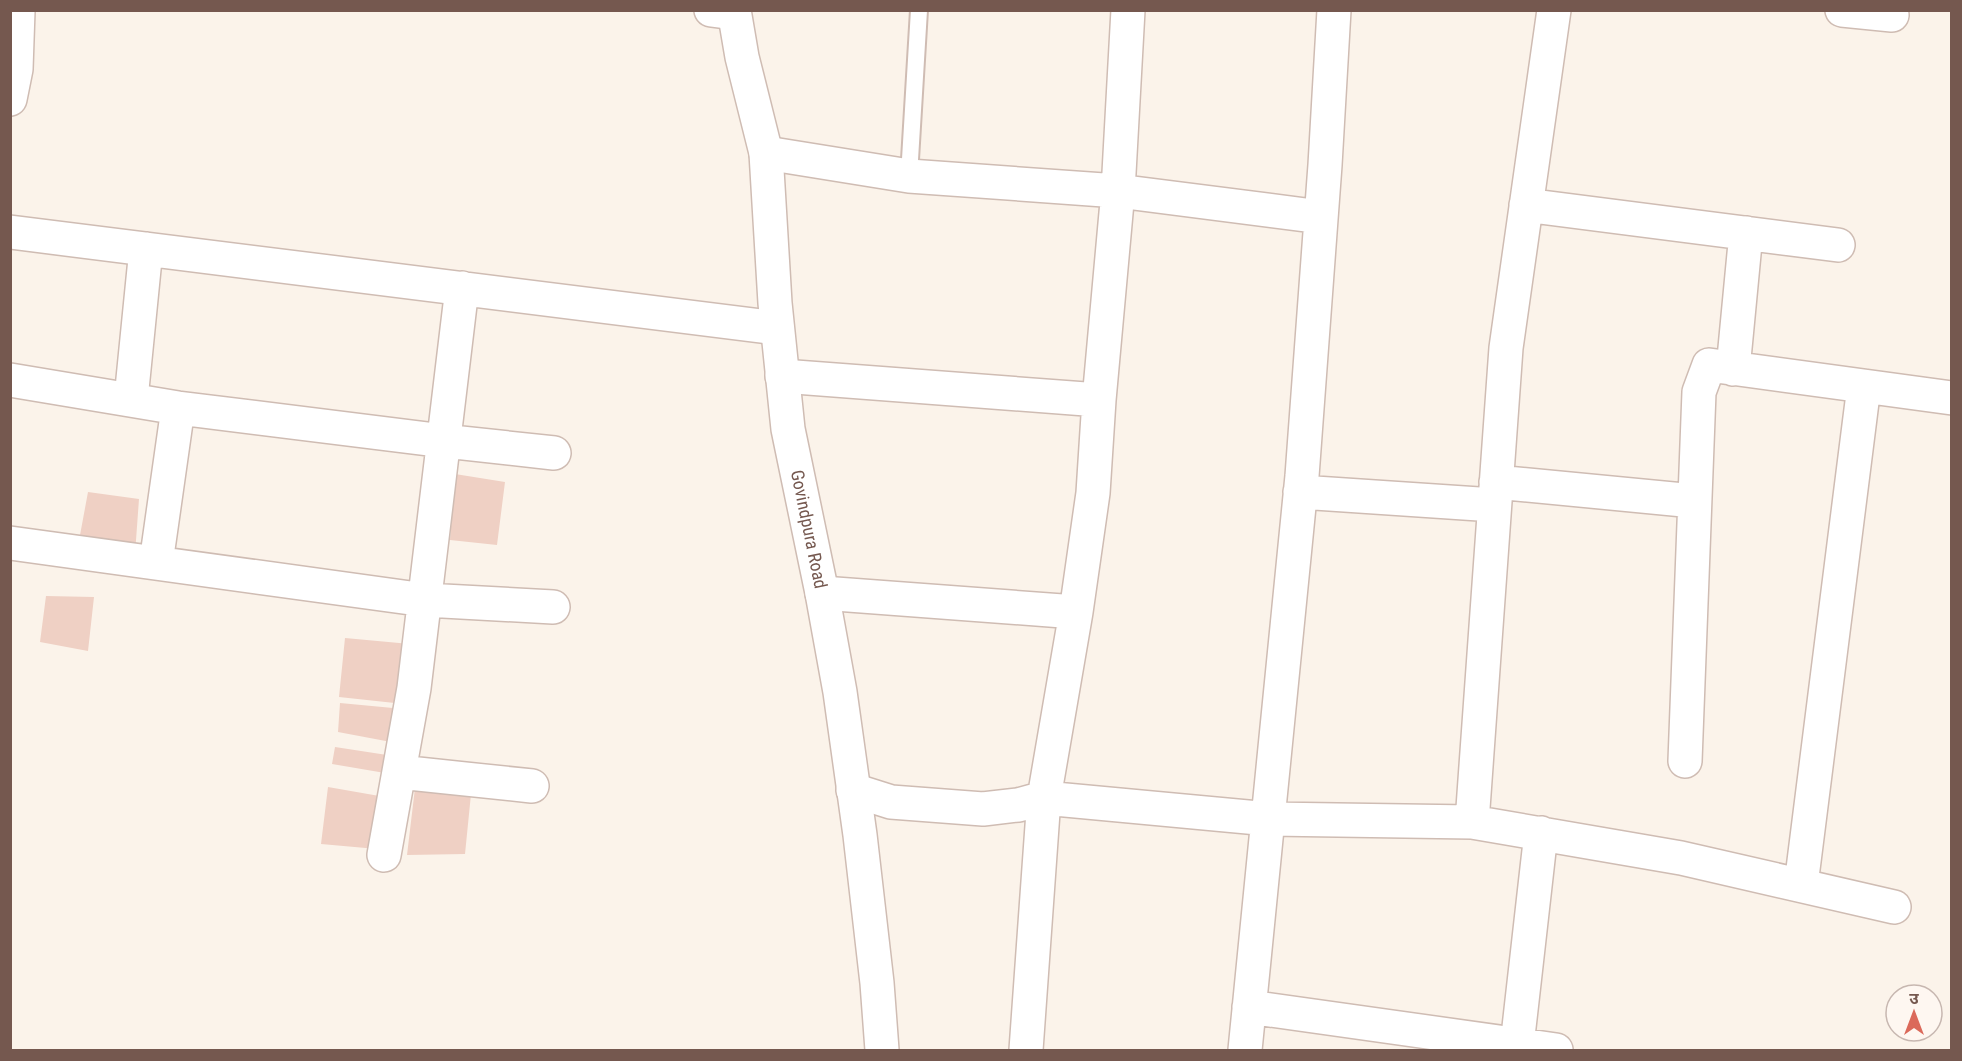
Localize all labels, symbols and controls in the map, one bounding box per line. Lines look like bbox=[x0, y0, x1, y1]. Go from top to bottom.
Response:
street label: Govindpura Road bbox=[787, 468, 832, 590]
north arrow bbox=[1884, 983, 1944, 1043]
text: उ bbox=[1909, 989, 1919, 1008]

